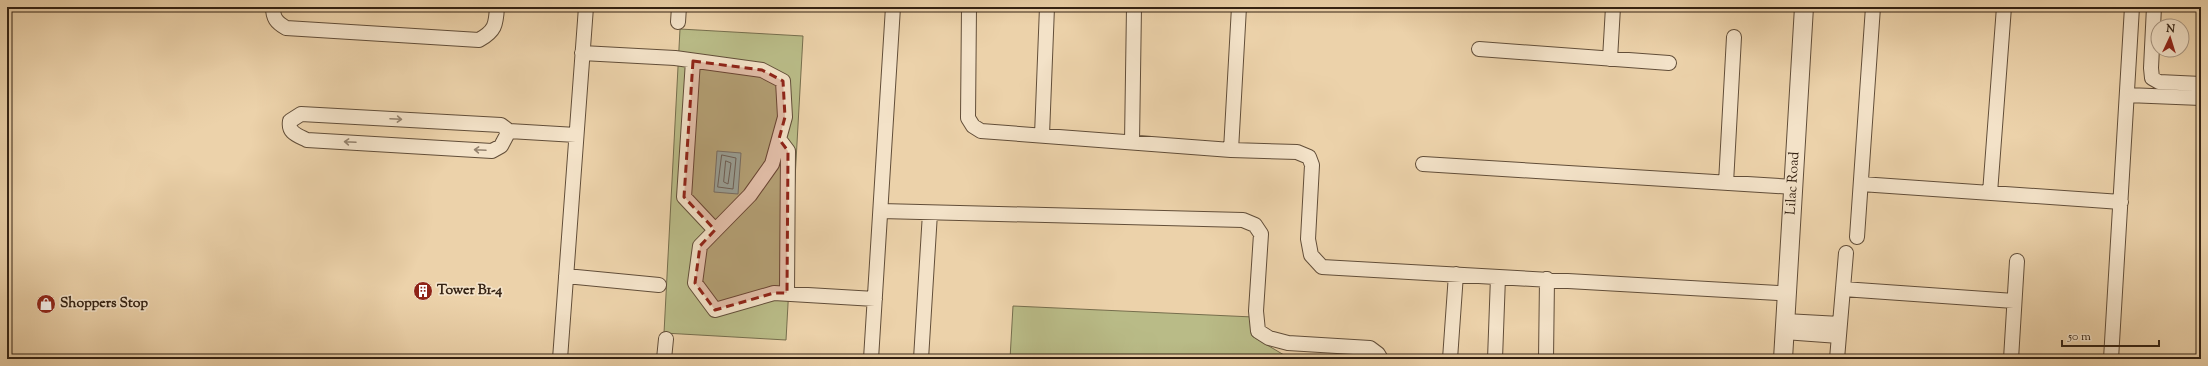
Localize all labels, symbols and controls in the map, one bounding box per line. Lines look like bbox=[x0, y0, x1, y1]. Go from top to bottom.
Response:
north arrow bbox=[2150, 18, 2190, 58]
text: N bbox=[2165, 21, 2176, 37]
one-way arrow bbox=[389, 115, 402, 123]
one-way arrow bbox=[344, 139, 357, 146]
one-way arrow bbox=[474, 146, 487, 153]
street label: Lilac Road bbox=[1782, 151, 1805, 216]
building icon: Tower B1-4 bbox=[412, 280, 434, 302]
place label: Tower B1-4 bbox=[437, 281, 502, 301]
shop icon: Shoppers Stop bbox=[35, 293, 57, 315]
place label: Shoppers Stop bbox=[60, 294, 148, 314]
scale bar bbox=[2062, 322, 2159, 348]
text: 50 m bbox=[2067, 328, 2091, 346]

